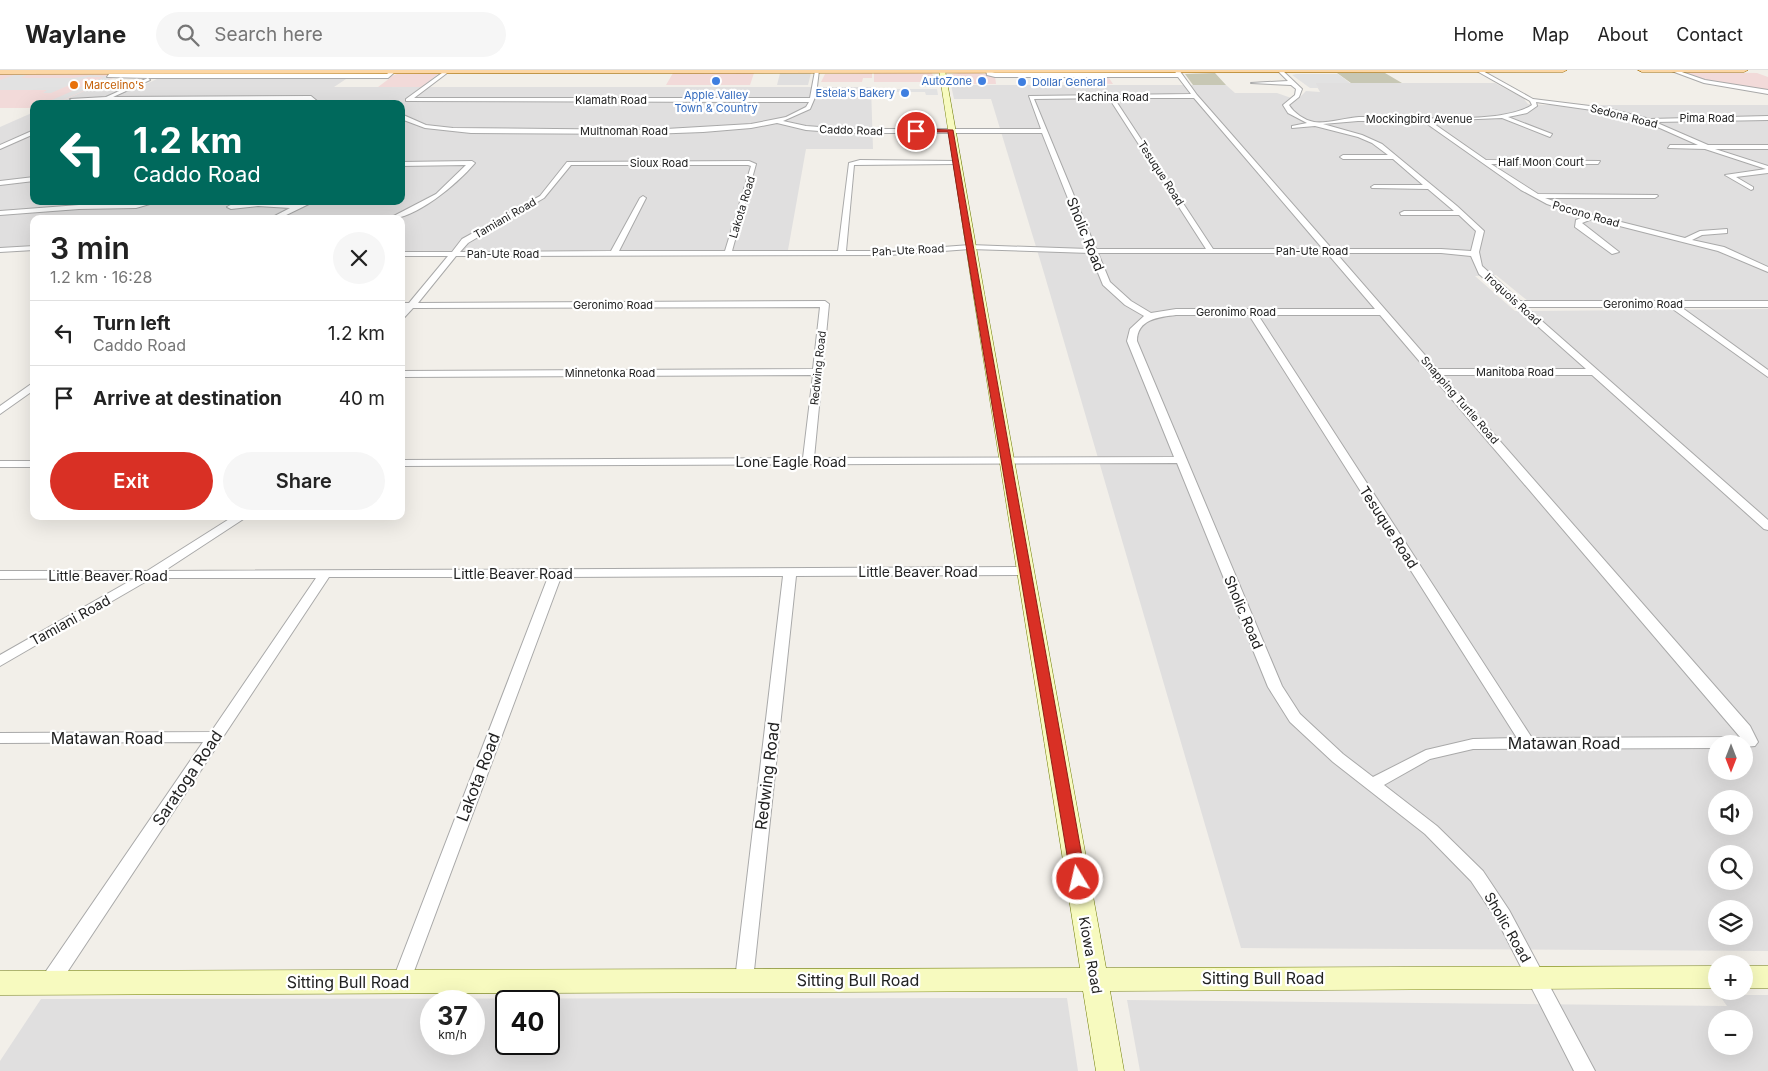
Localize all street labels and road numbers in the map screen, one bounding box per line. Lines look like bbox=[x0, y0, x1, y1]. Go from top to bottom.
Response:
street label: Kachina Road bbox=[1077, 90, 1149, 104]
street label: Klamath Road bbox=[575, 93, 647, 107]
street label: Sedona Road bbox=[1589, 101, 1659, 131]
street label: Pima Road bbox=[1679, 111, 1735, 125]
street label: Mockingbird Avenue bbox=[1366, 112, 1472, 126]
street label: Caddo Road bbox=[819, 122, 883, 138]
street label: Multnomah Road bbox=[580, 124, 668, 138]
street label: Tesuque Road bbox=[1135, 138, 1187, 208]
street label: Half Moon Court bbox=[1498, 155, 1584, 169]
street label: Sioux Road bbox=[630, 156, 688, 170]
street label: Lakota Road bbox=[726, 174, 758, 240]
street label: Tamiani Road bbox=[471, 195, 539, 241]
street label: Sholic Road bbox=[1063, 195, 1109, 273]
street label: Pocono Road bbox=[1551, 198, 1621, 230]
street label: Pah-Ute Road bbox=[871, 241, 945, 259]
street label: Pah-Ute Road bbox=[1276, 244, 1348, 258]
street label: Pah-Ute Road bbox=[467, 247, 539, 261]
street label: Iroquois Road bbox=[1482, 270, 1544, 328]
street label: Geronimo Road bbox=[1603, 297, 1683, 311]
street label: Geronimo Road bbox=[573, 298, 653, 312]
street label: Geronimo Road bbox=[1196, 305, 1276, 319]
street label: Redwing Road bbox=[807, 330, 829, 406]
street label: Snapping Turtle Road bbox=[1418, 353, 1502, 447]
street label: Manitoba Road bbox=[1476, 365, 1554, 379]
street label: Minnetonka Road bbox=[565, 366, 655, 380]
street label: Lone Eagle Road bbox=[736, 453, 846, 470]
street label: Tesuque Road bbox=[1356, 483, 1422, 571]
street label: Little Beaver Road bbox=[858, 563, 978, 580]
street label: Little Beaver Road bbox=[453, 565, 573, 582]
street label: Little Beaver Road bbox=[48, 567, 168, 584]
street label: Sholic Road bbox=[1221, 573, 1267, 651]
street label: Tamiani Road bbox=[27, 591, 113, 649]
street label: Redwing Road bbox=[750, 721, 784, 831]
street label: Saratoga Road bbox=[148, 726, 226, 830]
street label: Matawan Road bbox=[51, 728, 163, 748]
street label: Lakota Road bbox=[452, 730, 504, 824]
street label: Matawan Road bbox=[1508, 733, 1620, 753]
street label: Sholic Road bbox=[1481, 889, 1535, 965]
street label: Kiowa Road bbox=[1076, 915, 1106, 995]
street label: Sitting Bull Road bbox=[1202, 968, 1324, 988]
street label: Sitting Bull Road bbox=[797, 970, 919, 990]
street label: Sitting Bull Road bbox=[287, 972, 409, 992]

